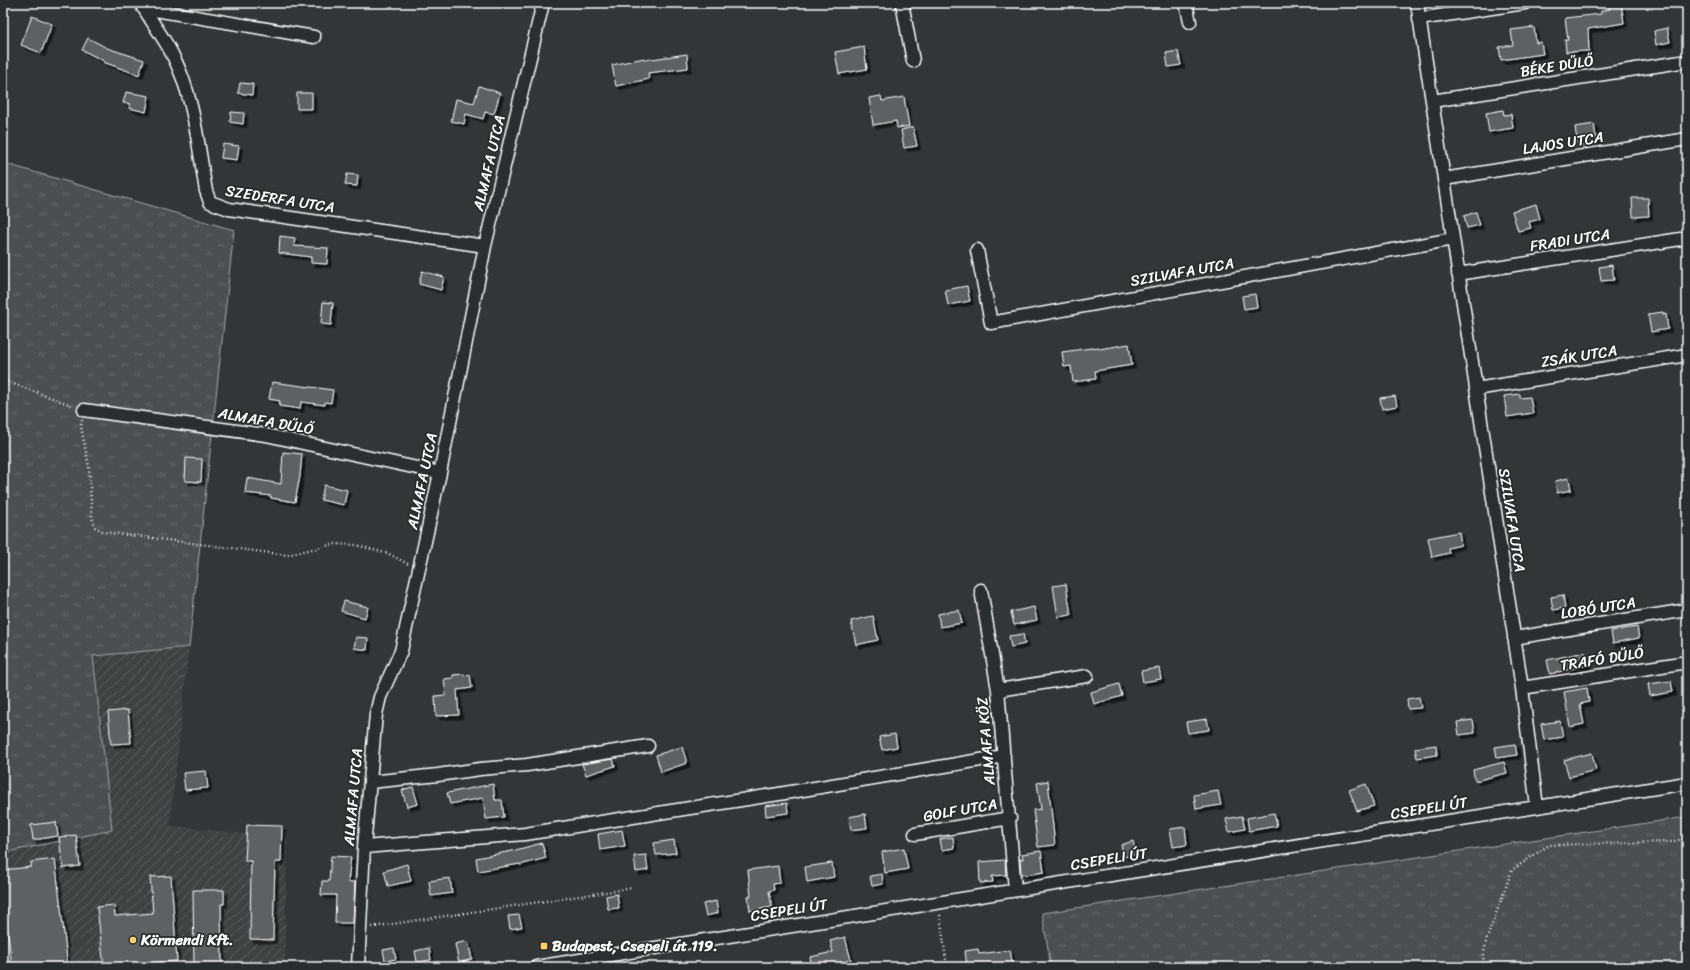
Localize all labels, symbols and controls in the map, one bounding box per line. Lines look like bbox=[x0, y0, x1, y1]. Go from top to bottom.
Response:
street label: BÉKE DŰLŐ bbox=[1518, 47, 1596, 85]
street label: ALMAFA UTCA bbox=[465, 112, 513, 215]
street label: LAJOS UTCA bbox=[1521, 124, 1605, 162]
street label: SZEDERFA UTCA bbox=[223, 178, 337, 220]
street label: FRADI UTCA bbox=[1528, 221, 1612, 259]
street label: SZILVAFA UTCA bbox=[1128, 250, 1236, 294]
street label: ZSÁK UTCA bbox=[1539, 337, 1619, 375]
street label: ALMAFA DŰLŐ bbox=[215, 400, 316, 442]
street label: ALMAFA UTCA bbox=[399, 430, 445, 533]
street label: SZILVAFA UTCA bbox=[1491, 466, 1533, 574]
street label: LOBÓ UTCA bbox=[1559, 589, 1637, 627]
street label: TRAFÓ DŰLŐ bbox=[1558, 639, 1646, 678]
street label: ALMAFA KÖZ bbox=[969, 695, 1003, 787]
street label: ALMAFA UTCA bbox=[336, 747, 370, 848]
street label: CSEPELI ÚT bbox=[1389, 789, 1470, 827]
street label: GOLF UTCA bbox=[921, 791, 999, 829]
street label: CSEPELI ÚT bbox=[1069, 840, 1150, 878]
street label: CSEPELI ÚT bbox=[749, 891, 830, 929]
place label: Körmendi Kft. bbox=[140, 927, 234, 953]
place label: Budapest, Csepeli út 119. bbox=[552, 933, 718, 959]
marker: Körmendi Kft. bbox=[128, 935, 138, 945]
marker: Budapest, Csepeli út 119. bbox=[539, 941, 549, 951]

